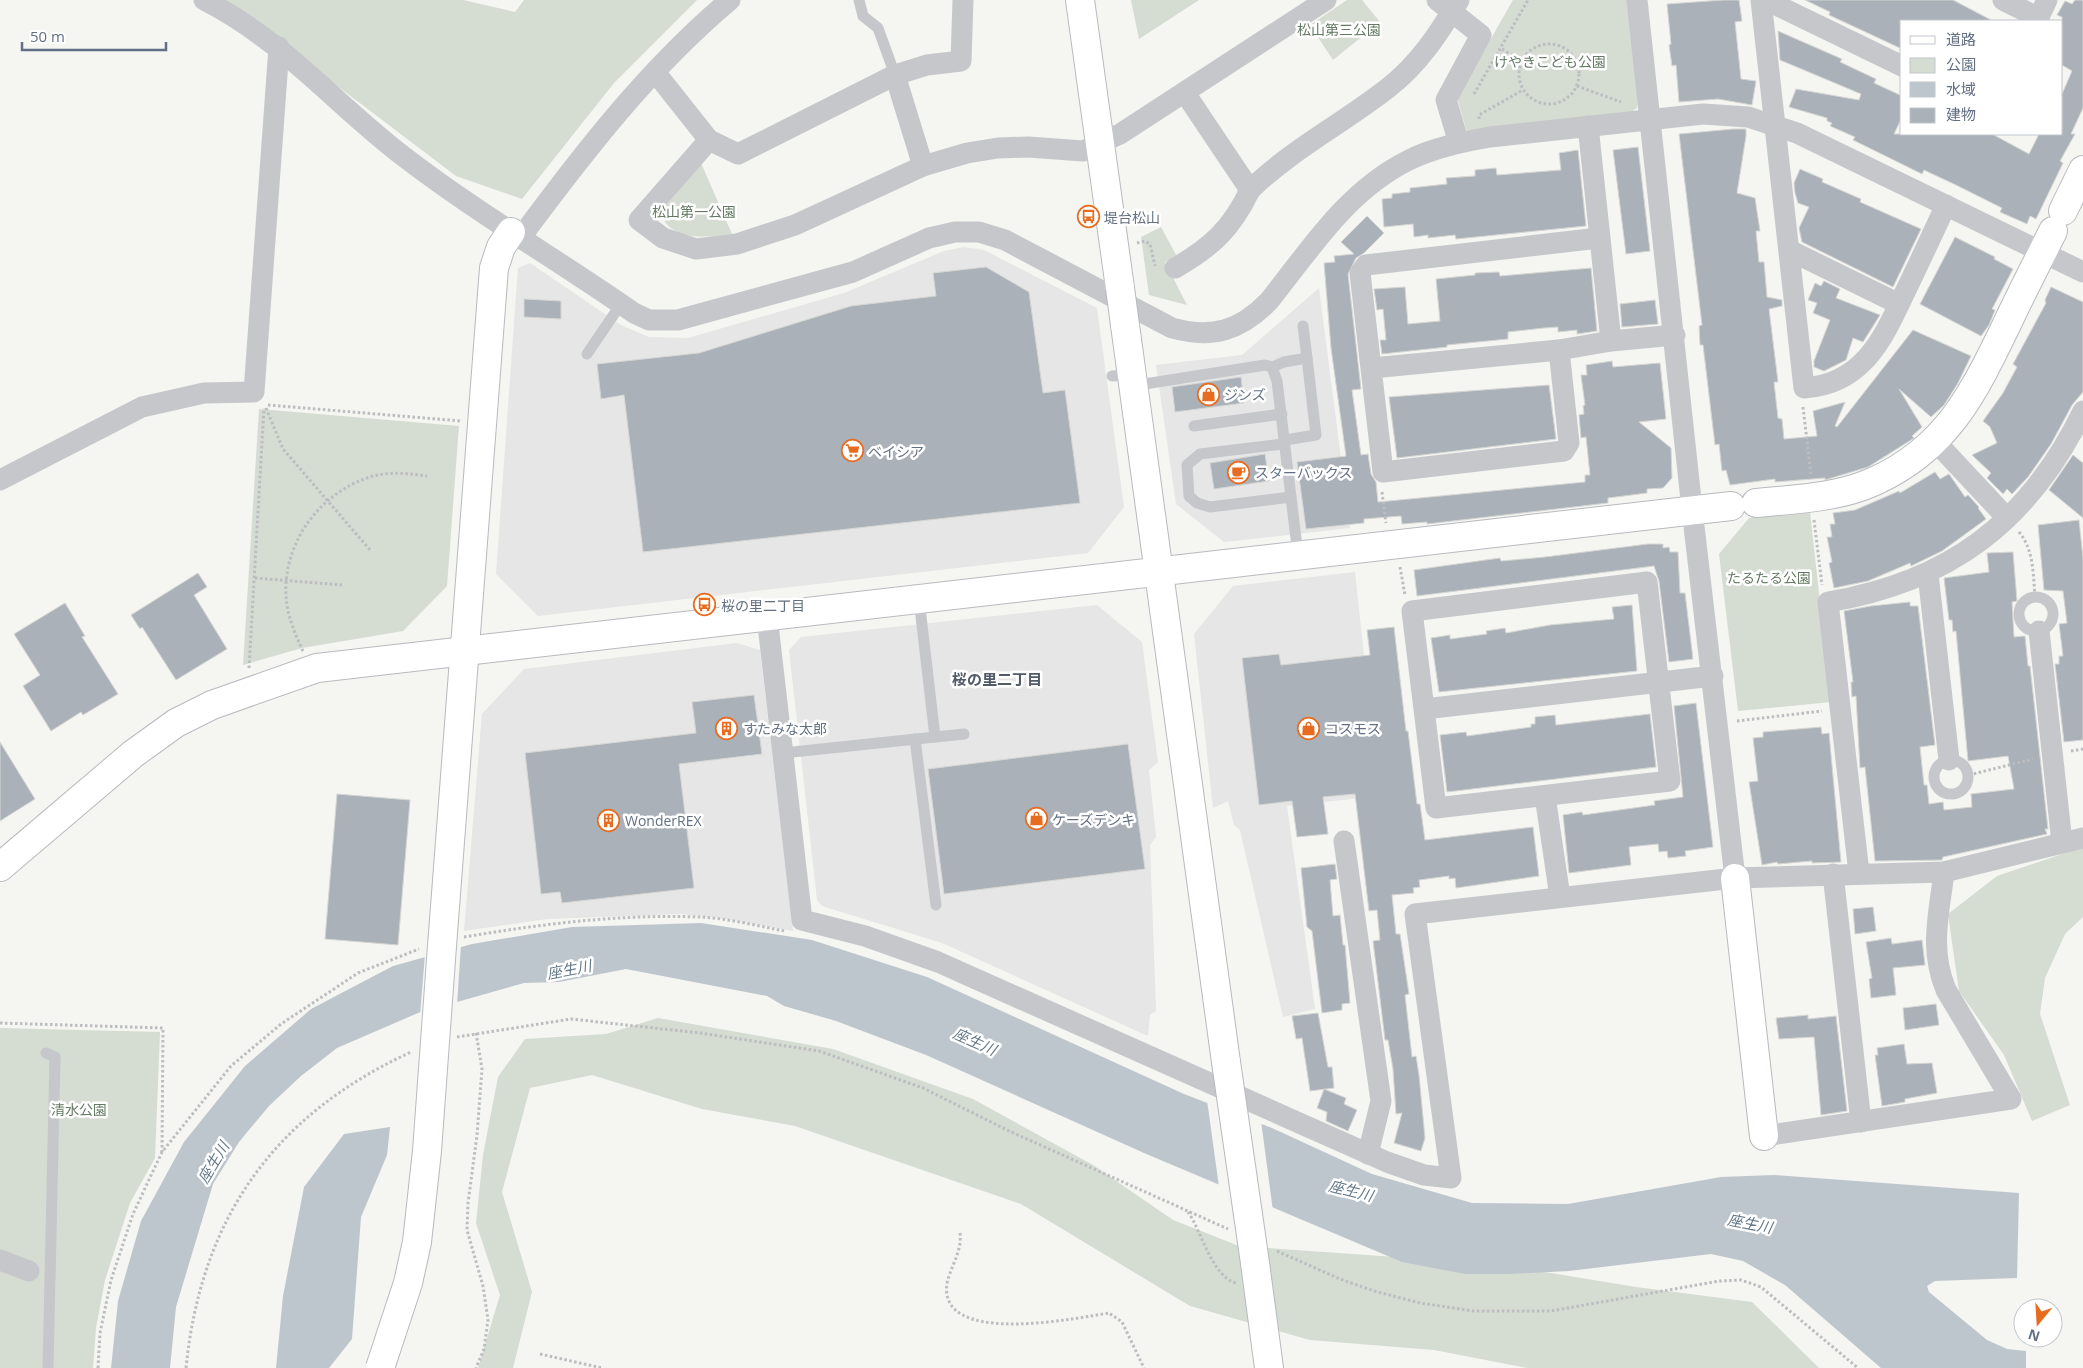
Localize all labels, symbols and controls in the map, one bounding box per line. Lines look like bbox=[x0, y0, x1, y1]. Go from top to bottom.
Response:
scale bar bbox=[22, 20, 166, 52]
park label: 松山第三公園 bbox=[1297, 20, 1381, 39]
legend bbox=[1900, 20, 2063, 135]
text: 50 m bbox=[30, 26, 65, 46]
text: 道路 bbox=[1946, 29, 1976, 49]
park label: けやきこども公園 bbox=[1494, 52, 1606, 71]
text: 公園 bbox=[1946, 54, 1976, 74]
text: 水域 bbox=[1946, 79, 1976, 99]
text: 建物 bbox=[1946, 104, 1976, 124]
park label: 松山第一公園 bbox=[652, 202, 736, 221]
bus stop icon: 堤台松山 bbox=[1076, 205, 1100, 229]
place label: 堤台松山 bbox=[1104, 208, 1160, 227]
shop icon: ジンズ bbox=[1196, 382, 1220, 406]
place label: ジンズ bbox=[1224, 385, 1266, 404]
supermarket icon: ベイシア bbox=[840, 439, 864, 463]
place label: ベイシア bbox=[868, 442, 924, 461]
cafe icon: スターバックス bbox=[1227, 460, 1251, 484]
place label: スターバックス bbox=[1255, 463, 1352, 482]
park label: たるたる公園 bbox=[1727, 568, 1811, 587]
bus stop icon: 桜の里二丁目 bbox=[693, 593, 717, 617]
place label: 桜の里二丁目 bbox=[721, 596, 805, 615]
district label: 桜の里二丁目 bbox=[952, 669, 1042, 689]
building icon: すたみな太郎 bbox=[715, 716, 739, 740]
shop icon: コスモス bbox=[1297, 716, 1321, 740]
place label: すたみな太郎 bbox=[743, 719, 827, 738]
place label: コスモス bbox=[1325, 719, 1381, 738]
shop icon: ケーズデンキ bbox=[1024, 807, 1048, 831]
building icon: WonderREX bbox=[597, 808, 621, 832]
place label: ケーズデンキ bbox=[1052, 810, 1135, 829]
place label: WonderREX bbox=[625, 811, 703, 830]
water label: 座生川 bbox=[545, 955, 595, 983]
water label: 座生川 bbox=[950, 1023, 1001, 1060]
park label: 清水公園 bbox=[51, 1100, 107, 1119]
water label: 座生川 bbox=[193, 1136, 234, 1186]
water label: 座生川 bbox=[1327, 1175, 1377, 1206]
water label: 座生川 bbox=[1726, 1209, 1776, 1237]
north arrow bbox=[2013, 1298, 2063, 1348]
text: N bbox=[2025, 1325, 2042, 1347]

